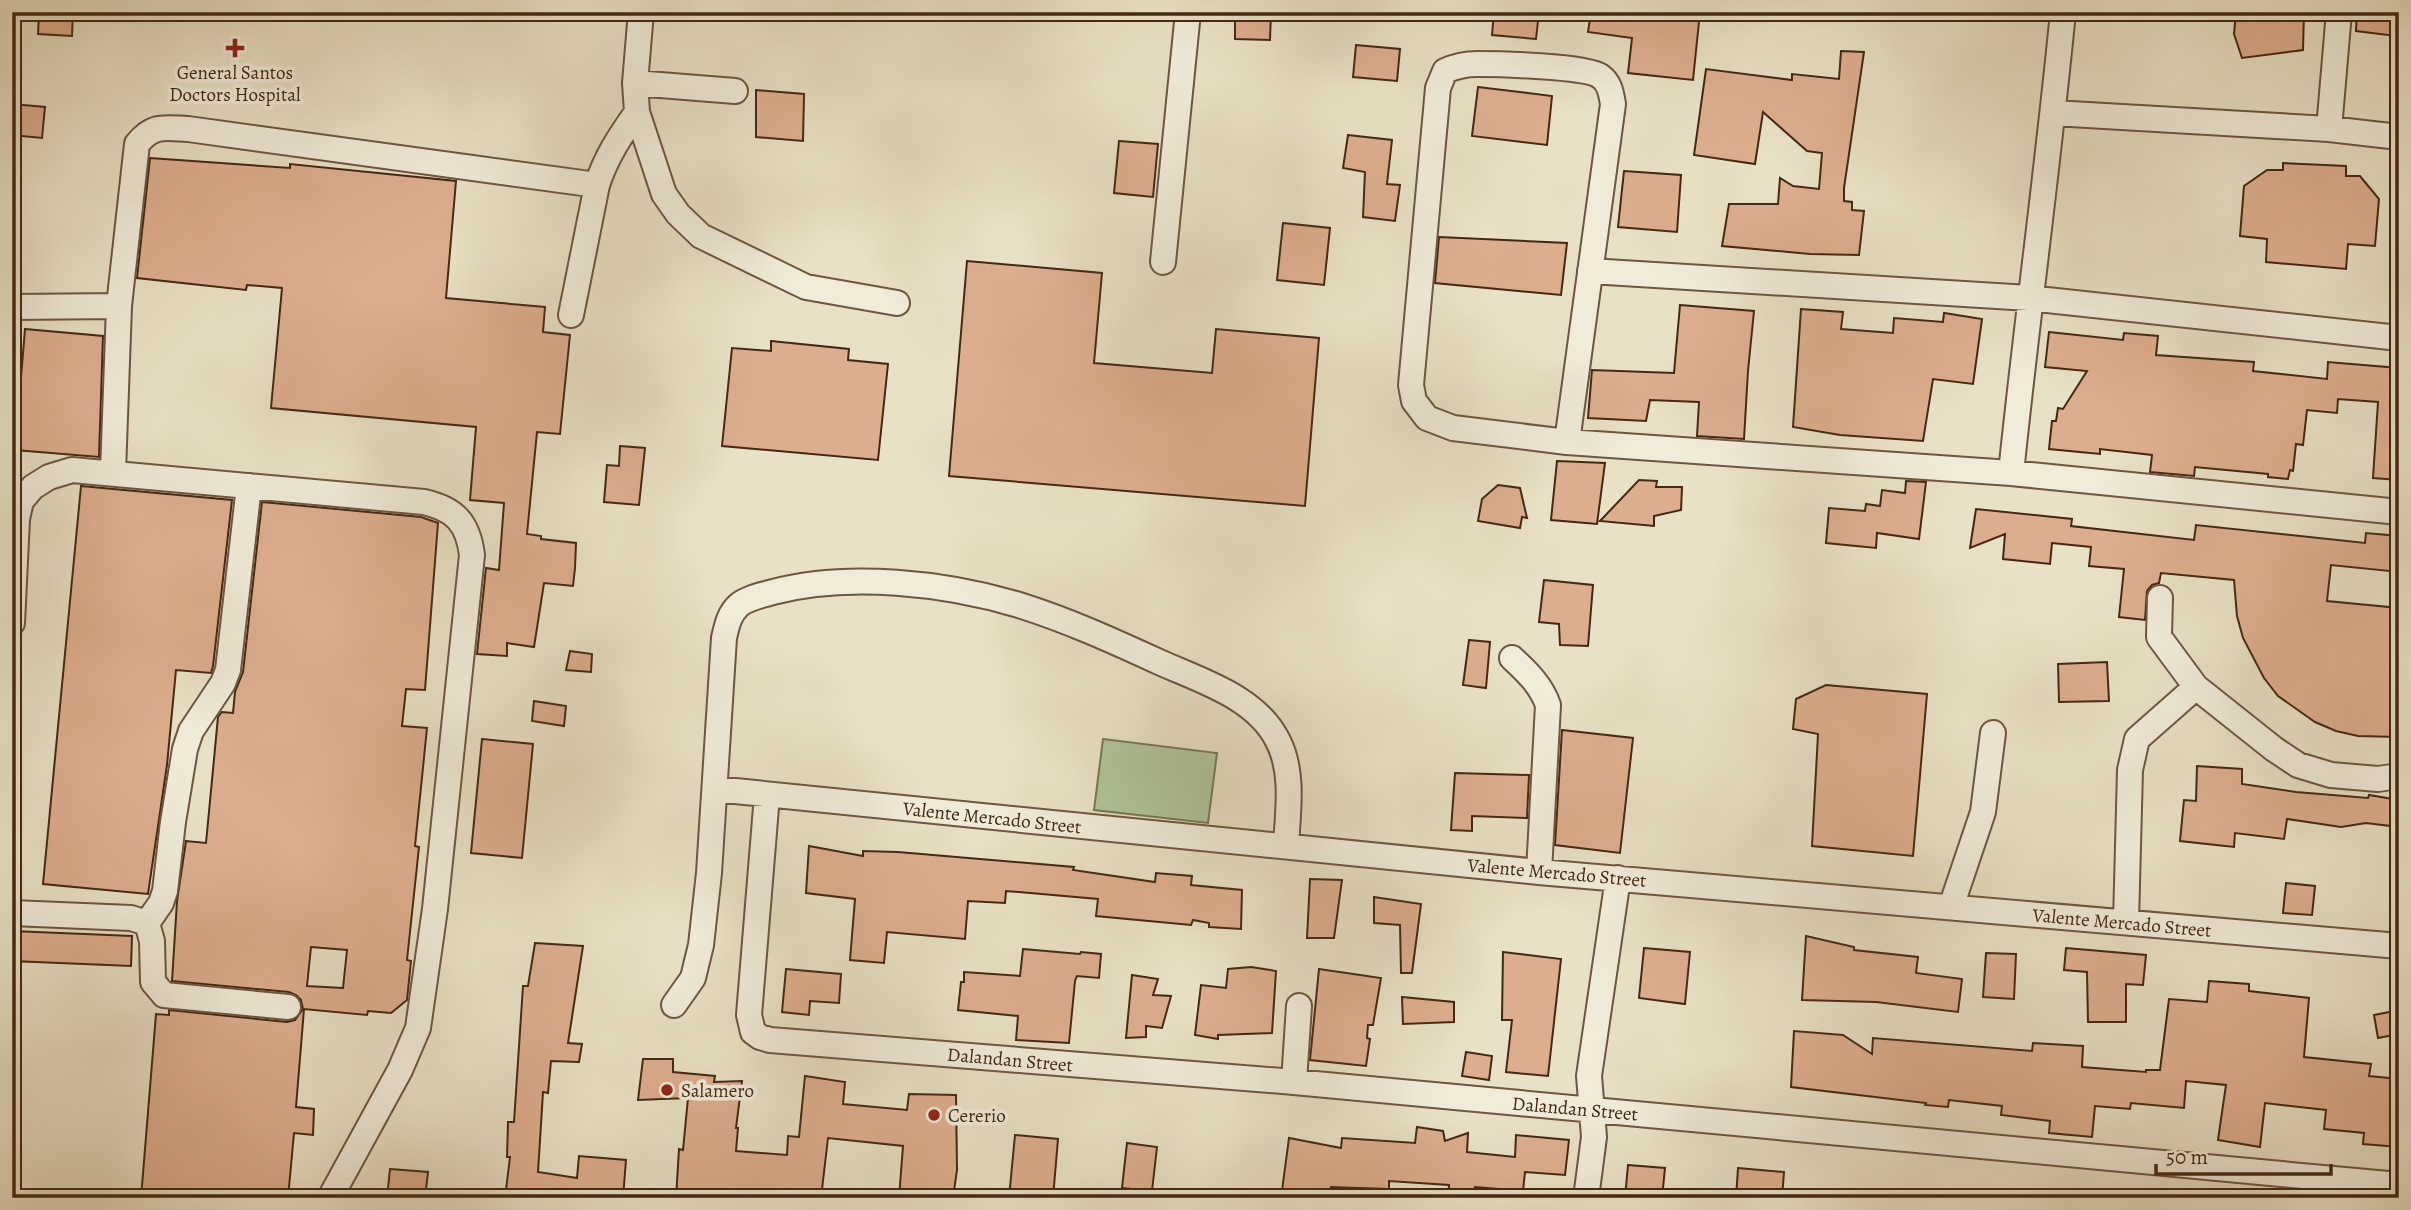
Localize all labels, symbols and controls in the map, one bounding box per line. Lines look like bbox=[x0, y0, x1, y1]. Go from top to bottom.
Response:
marker: General Santos Doctors Hospital bbox=[225, 38, 245, 58]
place label: General Santos Doctors Hospital bbox=[169, 60, 301, 108]
street label: Valente Mercado Street bbox=[900, 796, 1082, 840]
street label: Valente Mercado Street bbox=[1466, 852, 1647, 894]
street label: Valente Mercado Street bbox=[2031, 902, 2212, 944]
street label: Dalandan Street bbox=[946, 1042, 1074, 1078]
place label: Salamero bbox=[681, 1078, 754, 1104]
marker: Salamero bbox=[659, 1082, 675, 1098]
street label: Dalandan Street bbox=[1511, 1091, 1639, 1127]
place label: Cererio bbox=[948, 1103, 1006, 1129]
marker: Cererio bbox=[926, 1107, 942, 1123]
scale bar bbox=[2156, 1133, 2330, 1177]
text: 50 m bbox=[2166, 1143, 2208, 1171]

